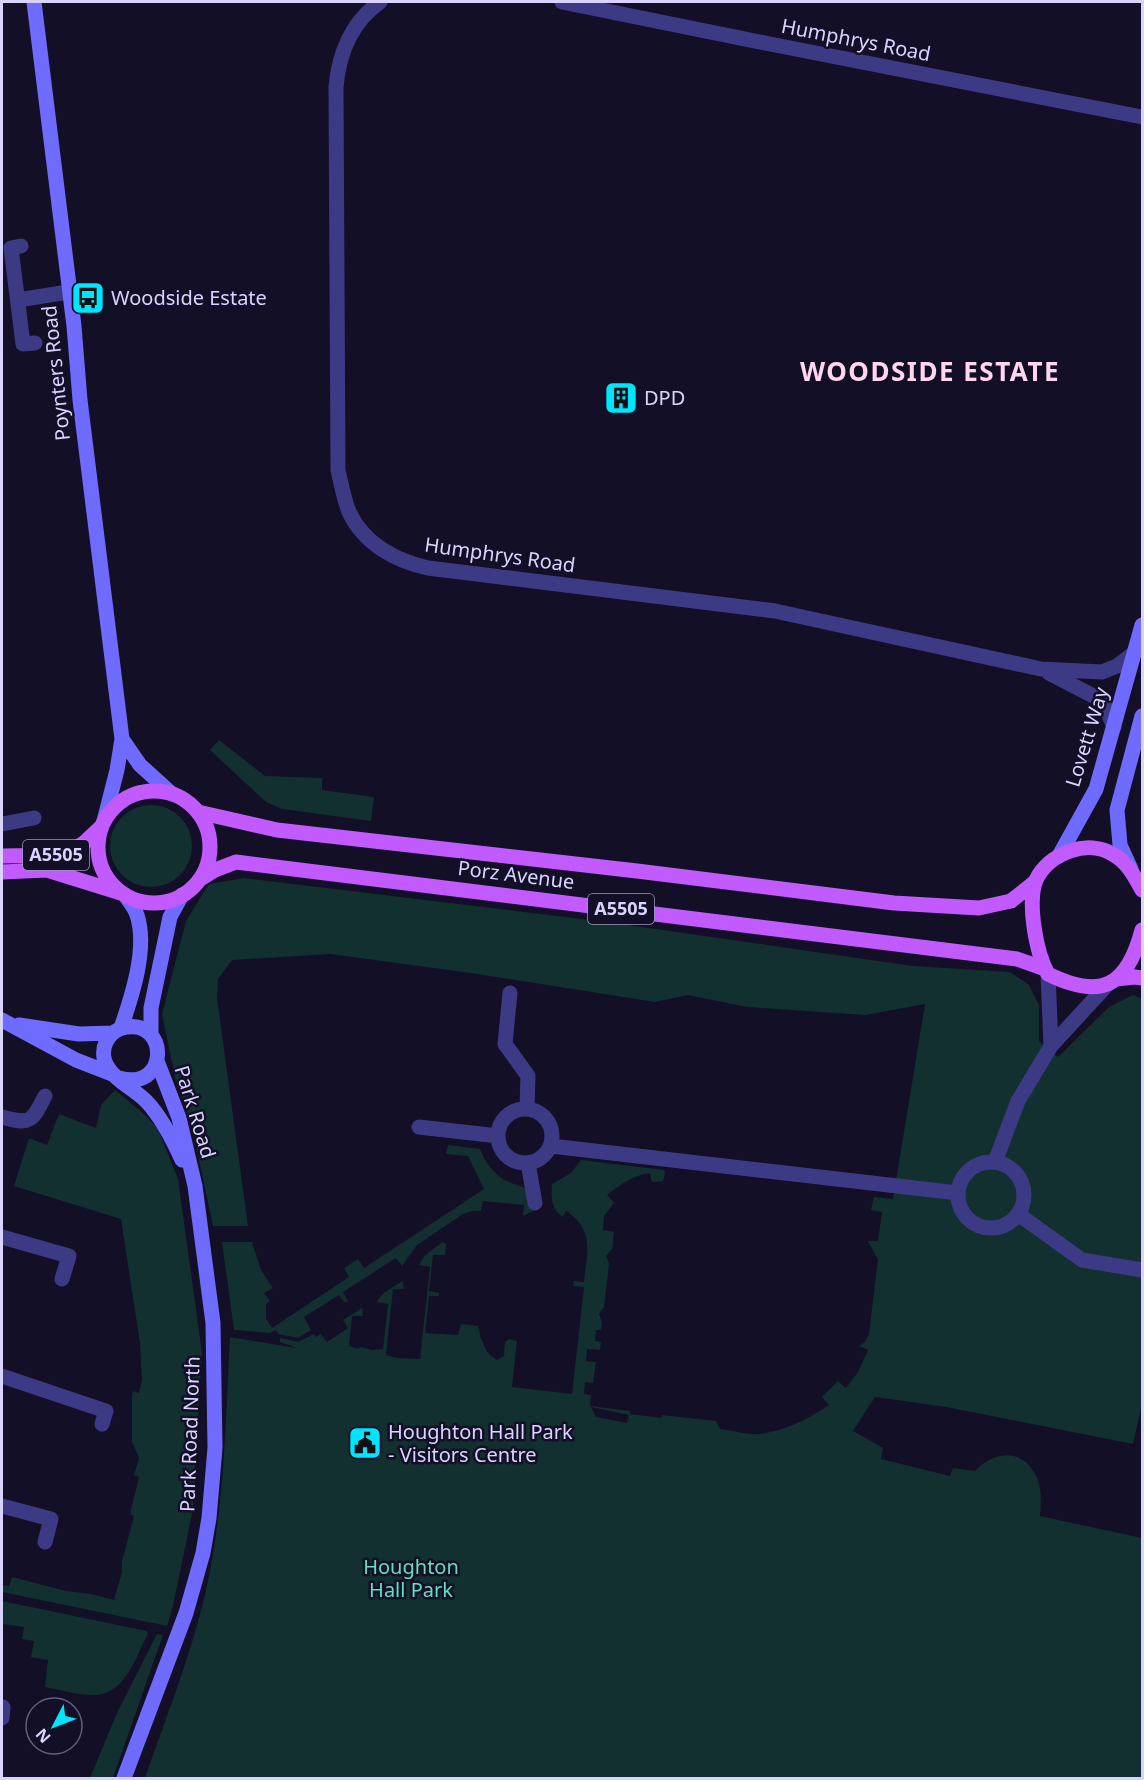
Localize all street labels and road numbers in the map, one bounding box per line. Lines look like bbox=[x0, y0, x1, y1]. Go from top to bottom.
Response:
street label: Humphrys Road bbox=[779, 12, 933, 67]
street label: Poynters Road bbox=[35, 304, 76, 442]
street label: Humphrys Road bbox=[423, 531, 577, 578]
street label: Lovett Way bbox=[1059, 683, 1115, 790]
road number: A5505 bbox=[23, 840, 89, 870]
street label: Porz Avenue bbox=[456, 854, 576, 895]
road number: A5505 bbox=[588, 894, 654, 924]
street label: Park Road bbox=[169, 1062, 222, 1161]
street label: Park Road North bbox=[173, 1356, 206, 1512]

